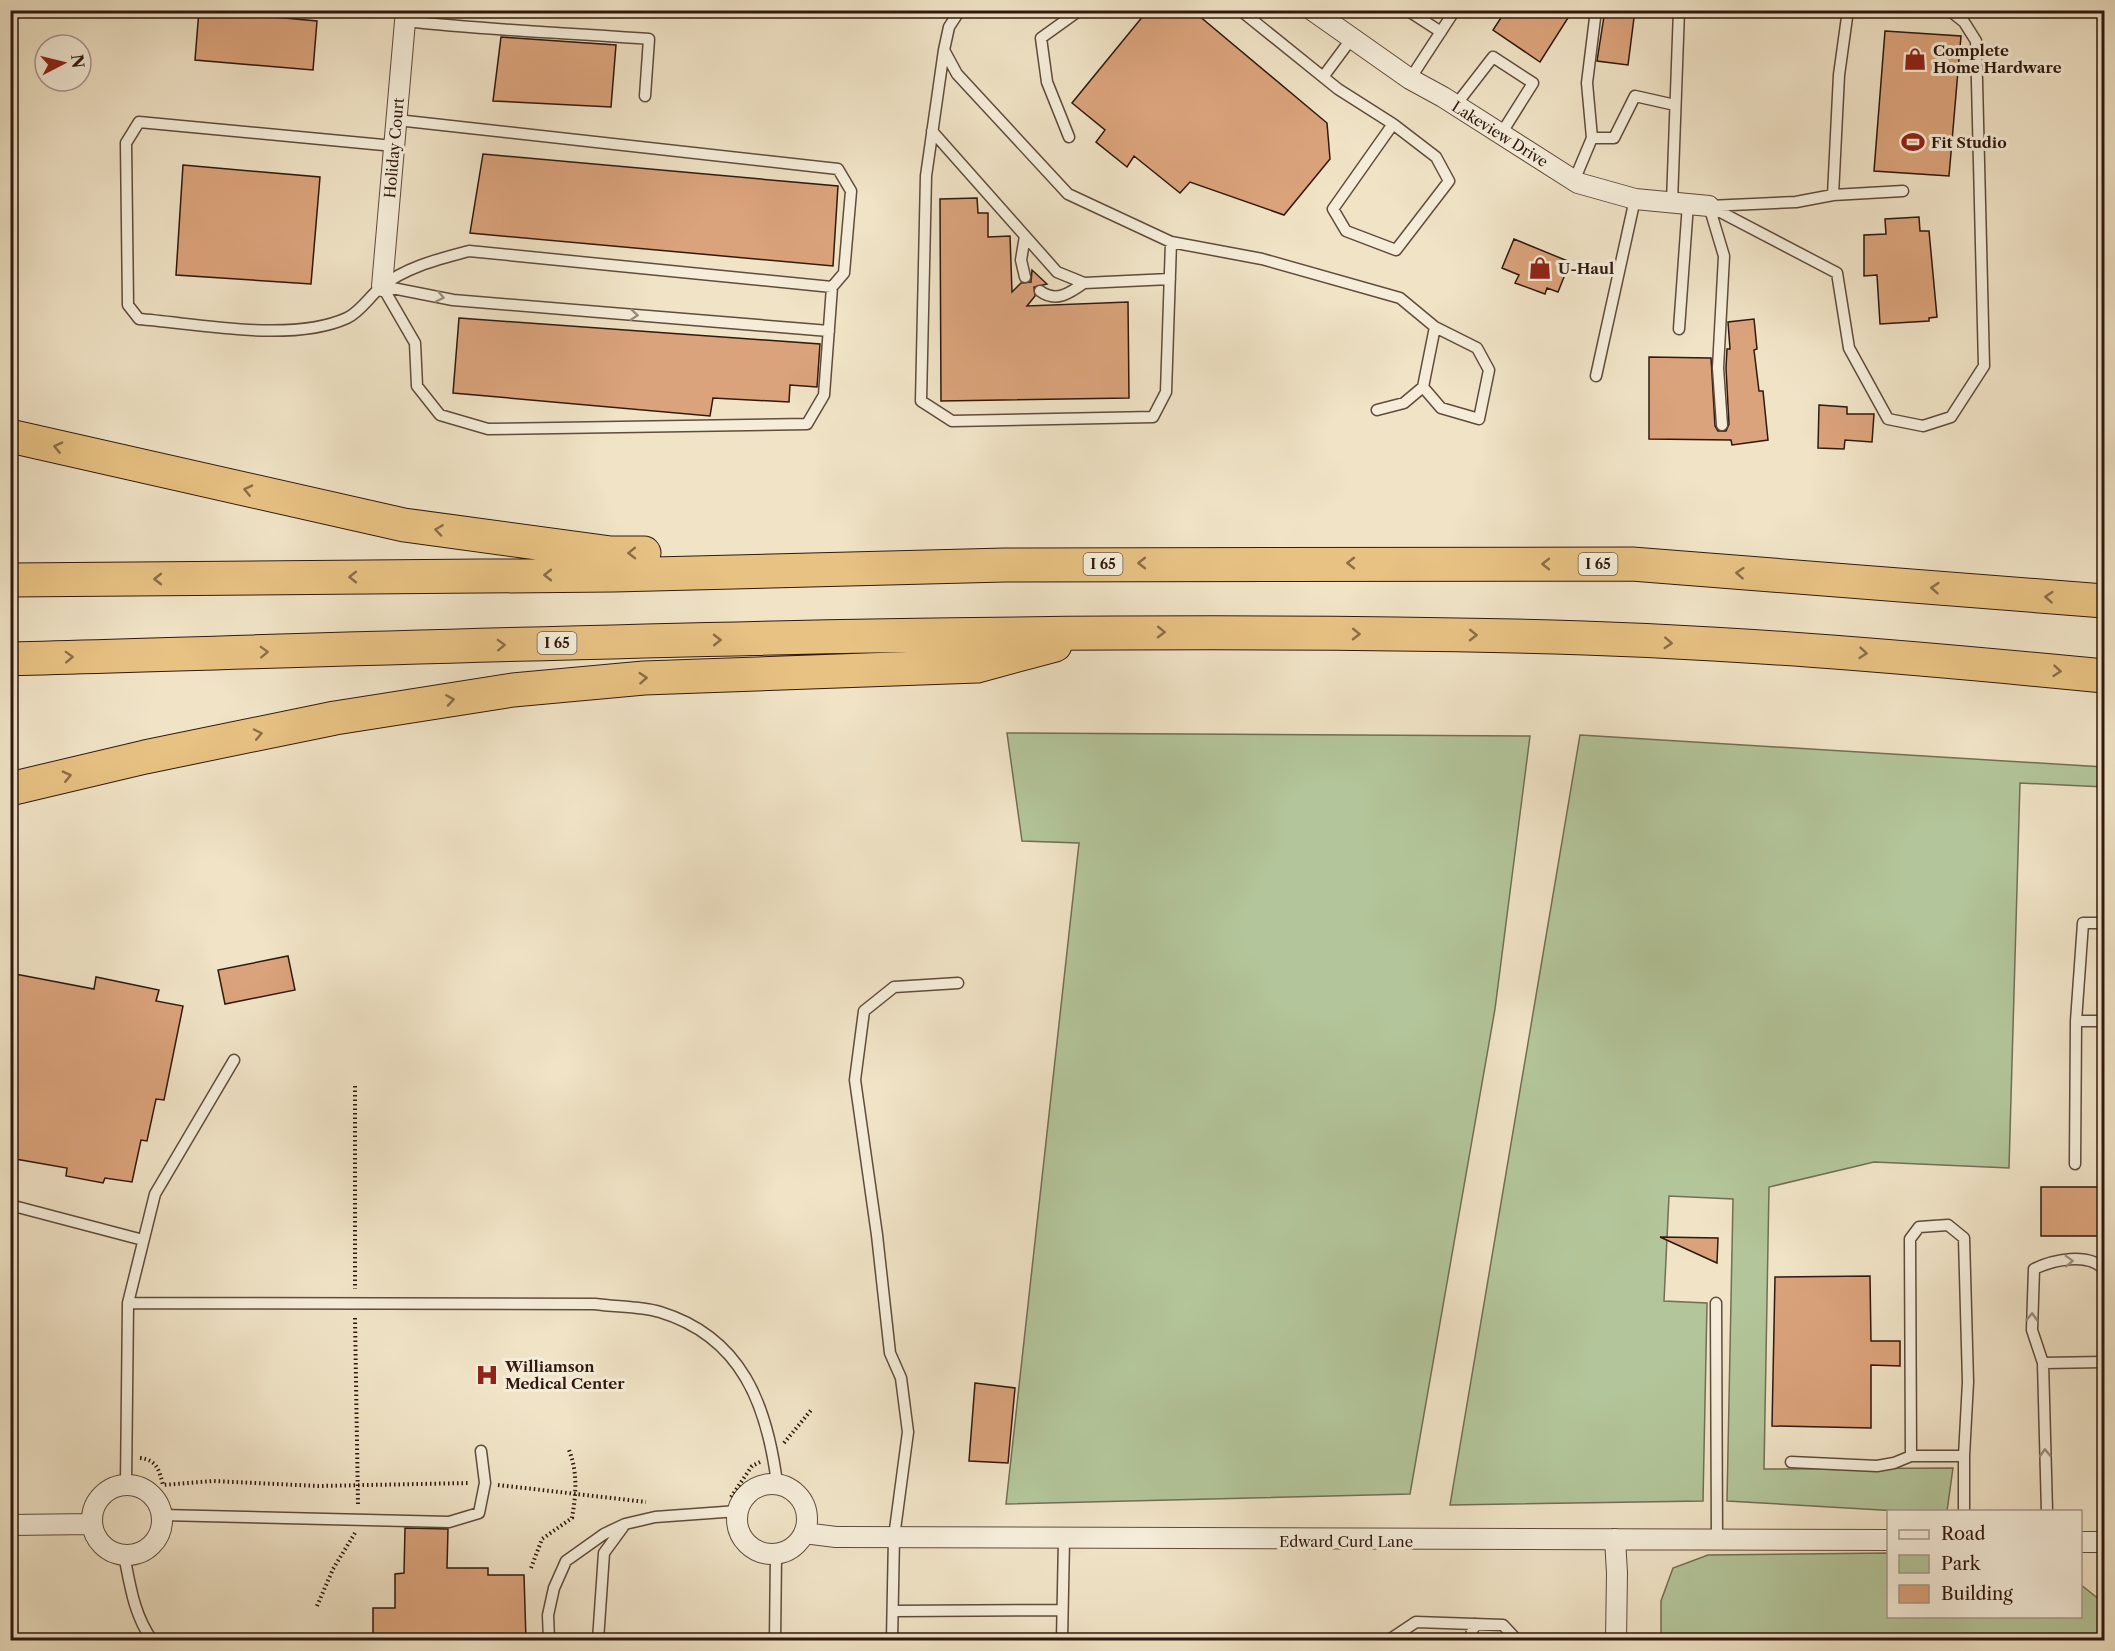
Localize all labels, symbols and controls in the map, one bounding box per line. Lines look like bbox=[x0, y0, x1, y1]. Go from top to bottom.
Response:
north arrow bbox=[33, 33, 93, 93]
place label: Complete Home Hardware bbox=[1933, 41, 2062, 77]
shop icon: Complete Home Hardware bbox=[1902, 46, 1928, 72]
text: N bbox=[67, 53, 89, 69]
street label: Holiday Court bbox=[380, 96, 408, 199]
street label: Lakeview Drive bbox=[1448, 97, 1552, 171]
sports icon: Fit Studio bbox=[1900, 129, 1926, 155]
place label: Fit Studio bbox=[1931, 133, 2007, 152]
shop icon: U-Haul bbox=[1527, 255, 1553, 281]
place label: U-Haul bbox=[1558, 259, 1614, 278]
one-way arrow bbox=[434, 290, 444, 303]
one-way arrow bbox=[629, 308, 638, 321]
one-way arrow bbox=[53, 441, 63, 454]
one-way arrow bbox=[243, 484, 253, 497]
one-way arrow bbox=[434, 524, 443, 537]
one-way arrow bbox=[627, 547, 636, 559]
road number: I 65 bbox=[1084, 553, 1122, 575]
road number: I 65 bbox=[1578, 553, 1618, 575]
one-way arrow bbox=[1138, 557, 1147, 570]
one-way arrow bbox=[1346, 557, 1355, 569]
one-way arrow bbox=[1541, 558, 1550, 570]
one-way arrow bbox=[1736, 566, 1745, 579]
one-way arrow bbox=[543, 569, 552, 581]
one-way arrow bbox=[348, 571, 357, 583]
one-way arrow bbox=[153, 573, 162, 585]
one-way arrow bbox=[1930, 582, 1939, 595]
one-way arrow bbox=[2044, 590, 2053, 603]
one-way arrow bbox=[1157, 626, 1166, 638]
one-way arrow bbox=[1352, 628, 1361, 640]
one-way arrow bbox=[1469, 629, 1478, 641]
road number: I 65 bbox=[538, 632, 576, 654]
one-way arrow bbox=[712, 633, 721, 646]
one-way arrow bbox=[1663, 636, 1672, 649]
one-way arrow bbox=[496, 639, 505, 651]
one-way arrow bbox=[259, 645, 268, 658]
one-way arrow bbox=[1858, 646, 1867, 659]
one-way arrow bbox=[64, 651, 73, 664]
one-way arrow bbox=[2052, 664, 2061, 677]
one-way arrow bbox=[639, 672, 648, 685]
one-way arrow bbox=[444, 694, 454, 707]
one-way arrow bbox=[253, 728, 263, 741]
one-way arrow bbox=[62, 770, 72, 783]
one-way arrow bbox=[2065, 1254, 2074, 1267]
one-way arrow bbox=[2026, 1312, 2039, 1321]
place label: Williamson Medical Center bbox=[504, 1357, 625, 1393]
hospital icon: Williamson Medical Center bbox=[474, 1362, 500, 1388]
one-way arrow bbox=[2039, 1449, 2051, 1458]
legend bbox=[1887, 1510, 2082, 1618]
text: Road bbox=[1941, 1523, 1986, 1545]
street label: Edward Curd Lane bbox=[1279, 1532, 1413, 1551]
text: Park bbox=[1941, 1553, 1982, 1575]
text: Building bbox=[1941, 1583, 2013, 1605]

